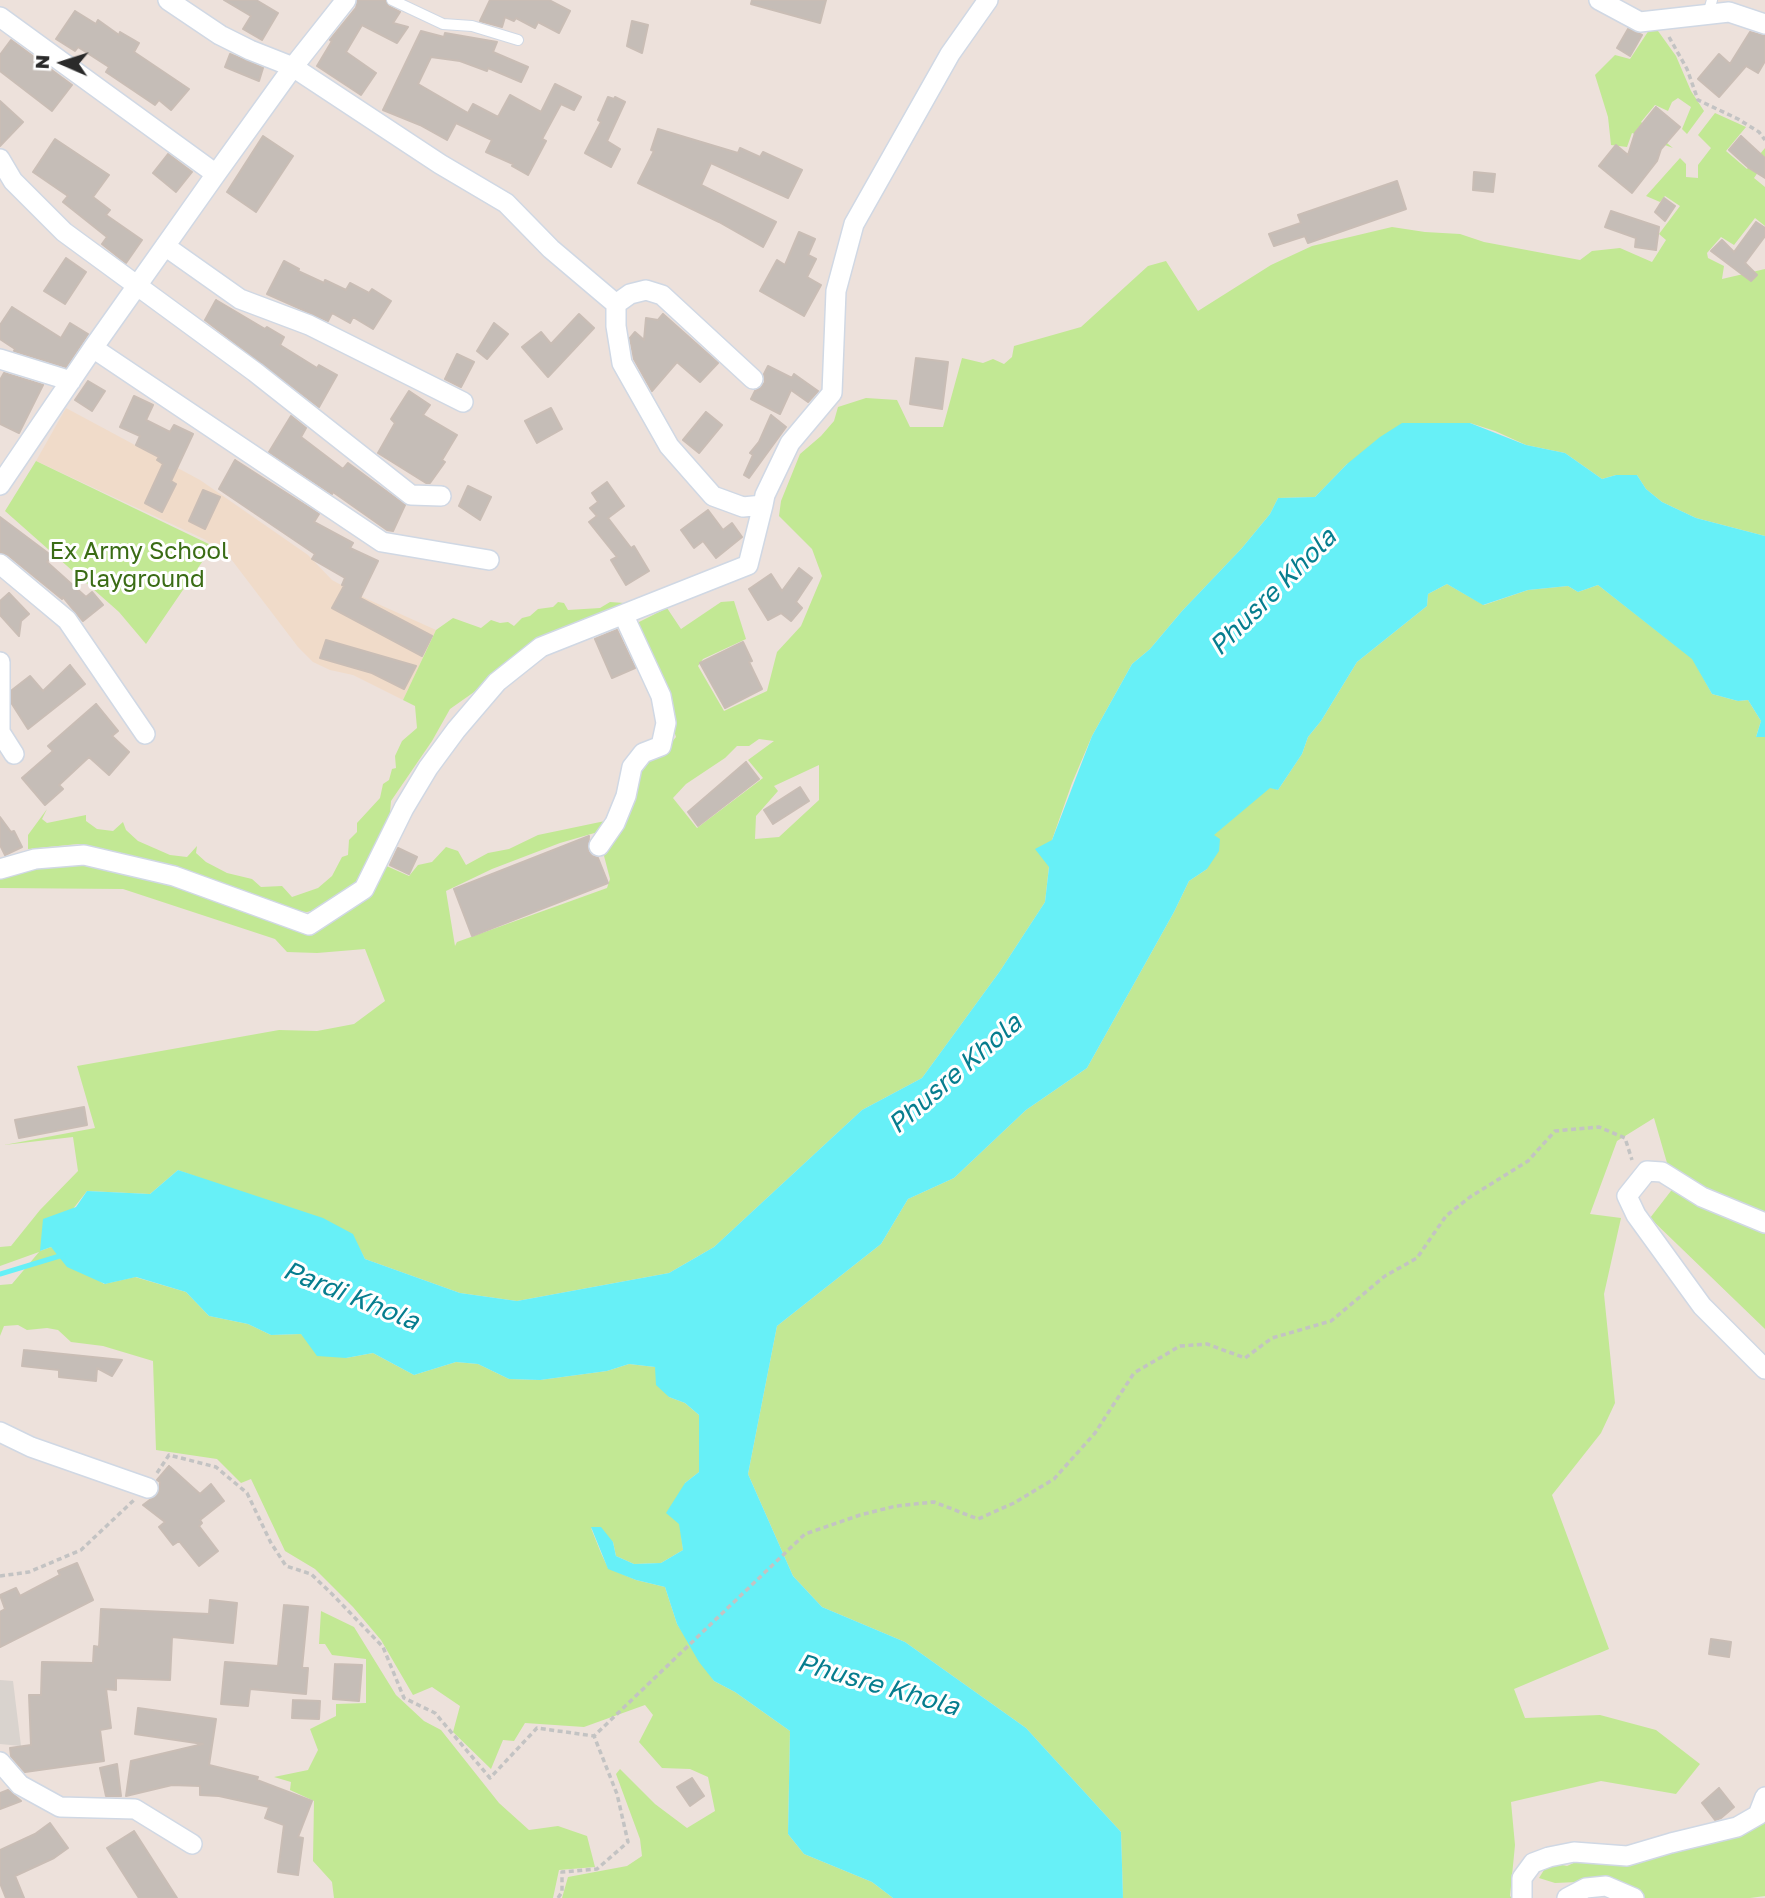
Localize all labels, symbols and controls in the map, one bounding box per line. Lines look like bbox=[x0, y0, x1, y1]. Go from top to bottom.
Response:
north arrow bbox=[28, 28, 98, 98]
text: N bbox=[30, 54, 53, 70]
water label: Phusre Khola bbox=[1203, 522, 1343, 662]
park label: Ex Army School Playground bbox=[49, 537, 229, 593]
water label: Phusre Khola bbox=[882, 1008, 1028, 1140]
water label: Pardi Khola bbox=[279, 1255, 423, 1337]
water label: Phusre Khola bbox=[794, 1647, 962, 1723]

